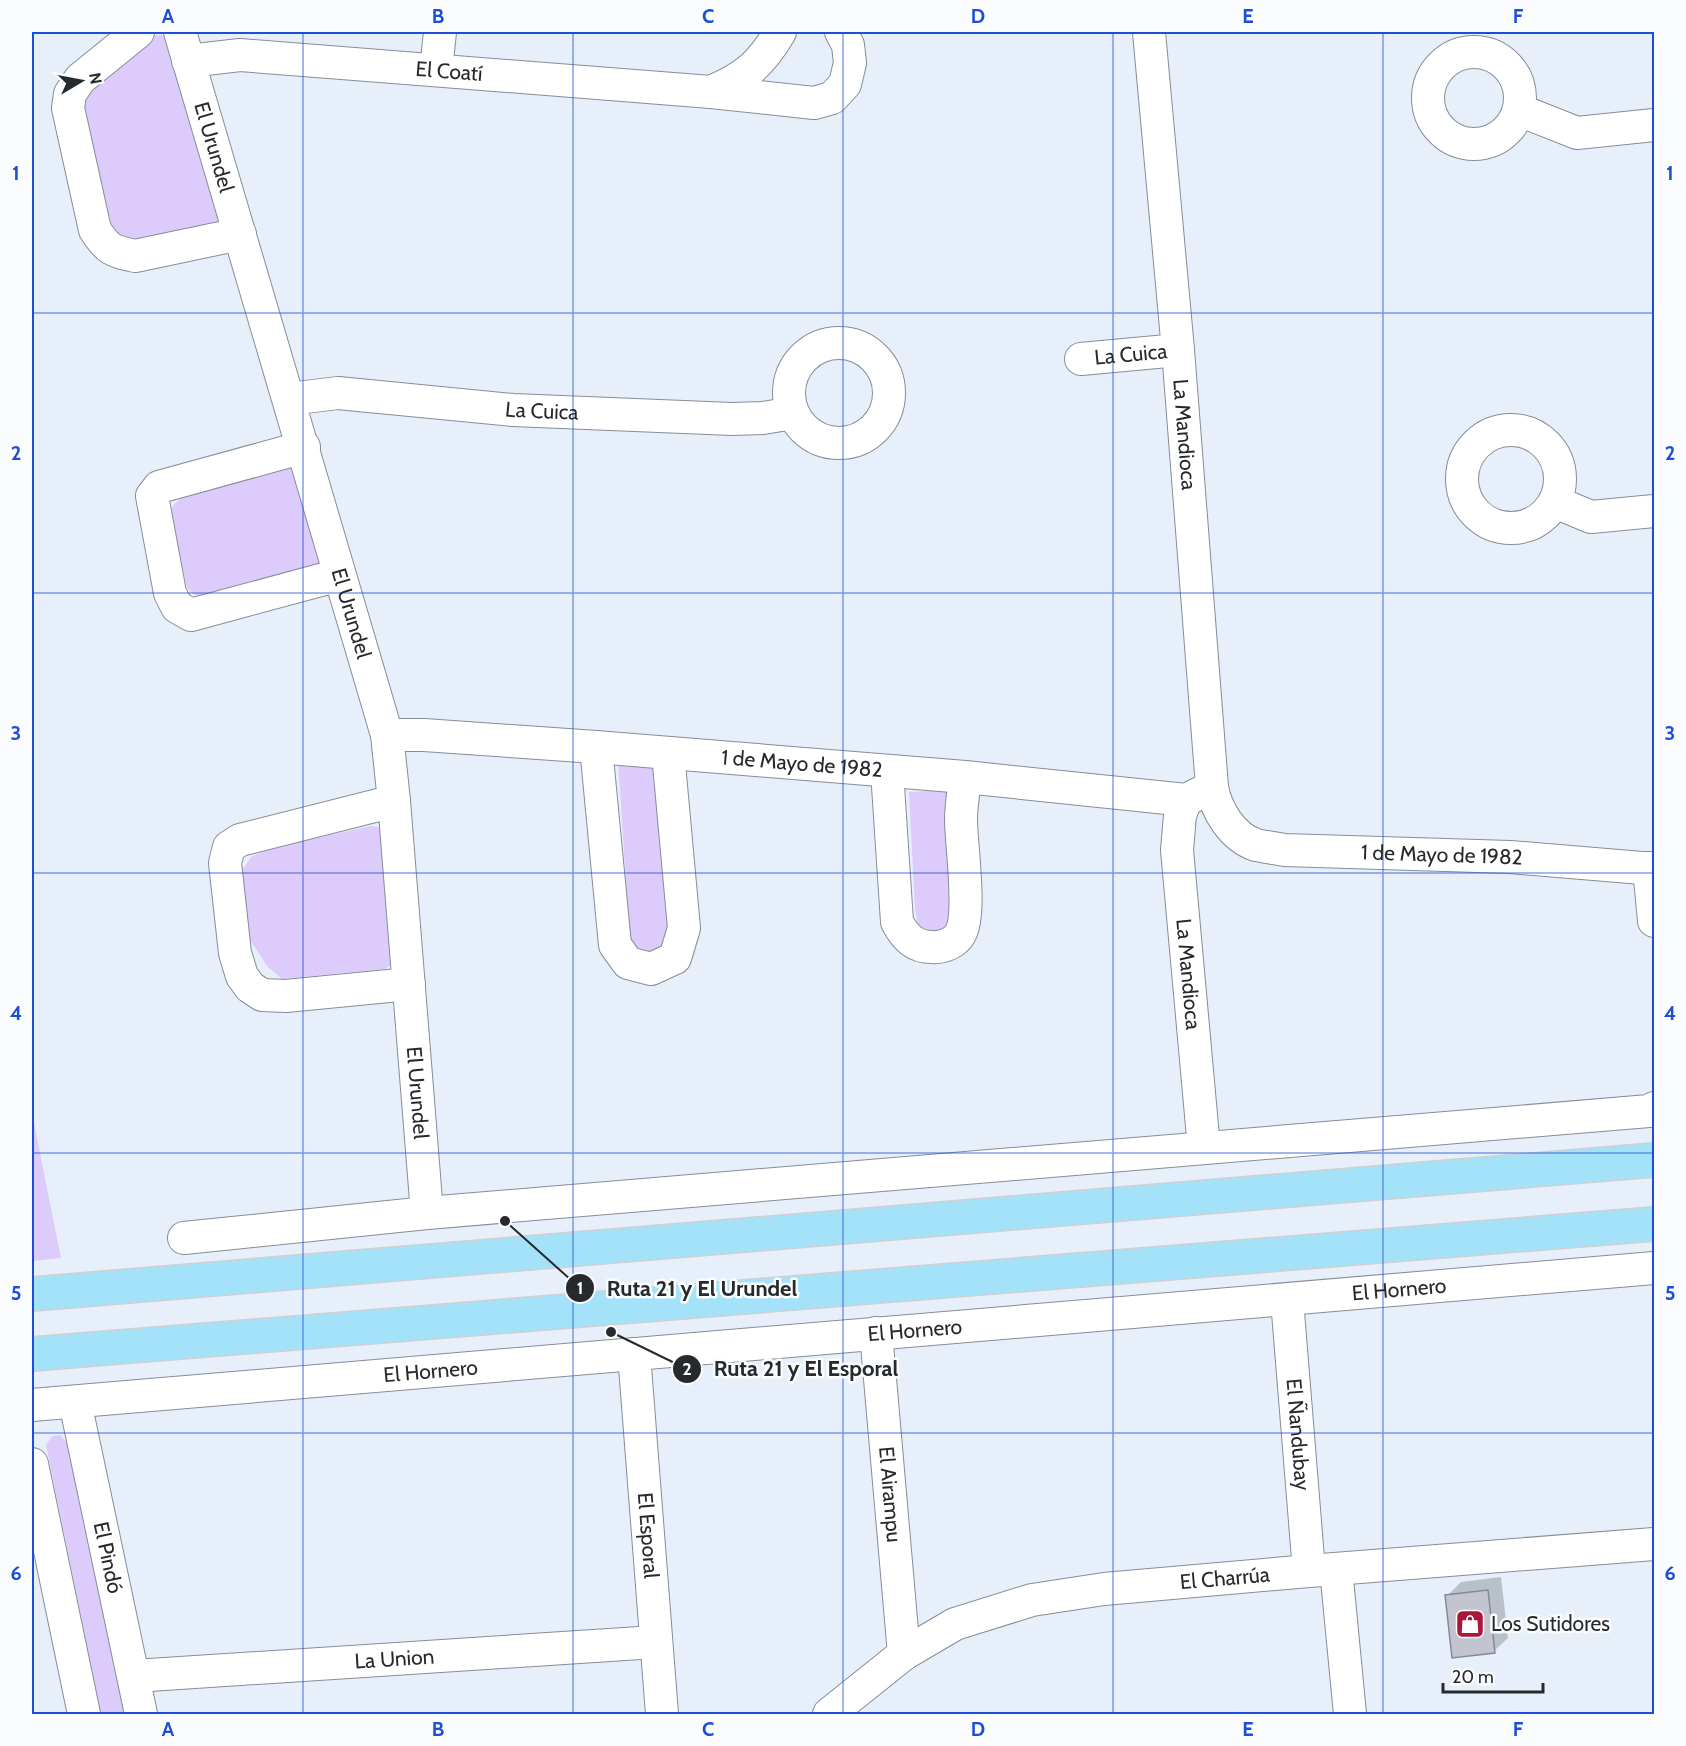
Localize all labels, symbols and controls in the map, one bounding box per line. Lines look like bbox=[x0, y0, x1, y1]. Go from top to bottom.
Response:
text: A bbox=[162, 4, 175, 28]
text: B bbox=[432, 4, 444, 28]
text: C bbox=[702, 4, 714, 28]
text: D bbox=[971, 4, 985, 28]
text: E bbox=[1242, 4, 1254, 28]
text: F bbox=[1513, 4, 1524, 28]
north arrow bbox=[51, 51, 111, 111]
street label: El Coatí bbox=[415, 56, 484, 86]
text: N bbox=[85, 71, 106, 86]
street label: El Urundel bbox=[189, 99, 240, 195]
text: 1 bbox=[12, 161, 20, 185]
text: 1 bbox=[1666, 161, 1674, 185]
street label: La Cuica bbox=[1093, 338, 1168, 370]
street label: La Mandioca bbox=[1168, 378, 1202, 491]
street label: La Cuica bbox=[504, 396, 579, 425]
text: 2 bbox=[11, 441, 21, 465]
text: 2 bbox=[1665, 441, 1675, 465]
street label: El Urundel bbox=[327, 565, 377, 661]
text: 3 bbox=[11, 721, 21, 745]
text: 3 bbox=[1665, 721, 1675, 745]
street label: 1 de Mayo de 1982 bbox=[720, 744, 884, 782]
street label: 1 de Mayo de 1982 bbox=[1361, 839, 1524, 870]
street label: La Mandioca bbox=[1171, 918, 1206, 1031]
text: 4 bbox=[10, 1001, 22, 1025]
text: 4 bbox=[1664, 1001, 1676, 1025]
street label: El Urundel bbox=[402, 1045, 434, 1140]
callout: Ruta 21 y El Urundel bbox=[565, 1268, 809, 1308]
street label: El Hornero bbox=[1351, 1273, 1447, 1305]
text: Ruta 21 y El Urundel bbox=[607, 1275, 797, 1302]
text: 1 bbox=[577, 1277, 583, 1299]
text: 5 bbox=[11, 1281, 21, 1305]
text: 5 bbox=[1665, 1281, 1675, 1305]
street label: El Hornero bbox=[867, 1313, 963, 1346]
callout: Ruta 21 y El Esporal bbox=[672, 1349, 911, 1389]
street label: El Hornero bbox=[382, 1354, 479, 1387]
text: Ruta 21 y El Esporal bbox=[714, 1355, 899, 1382]
text: 2 bbox=[682, 1358, 692, 1380]
street label: El Ñandubay bbox=[1281, 1378, 1315, 1492]
street label: El Airampu bbox=[874, 1445, 907, 1543]
street label: El Esporal bbox=[633, 1491, 664, 1579]
street label: El Pindó bbox=[89, 1519, 128, 1596]
text: 6 bbox=[10, 1561, 22, 1585]
street label: El Charrúa bbox=[1179, 1561, 1271, 1594]
text: 6 bbox=[1664, 1561, 1676, 1585]
shop icon: Los Sutidores bbox=[1454, 1608, 1486, 1640]
place label: Los Sutidores bbox=[1491, 1611, 1610, 1636]
street label: La Union bbox=[354, 1643, 435, 1674]
scale bar bbox=[1443, 1656, 1544, 1694]
text: 20 m bbox=[1452, 1666, 1494, 1688]
text: A bbox=[162, 1717, 175, 1741]
text: B bbox=[432, 1717, 444, 1741]
text: C bbox=[702, 1717, 714, 1741]
text: D bbox=[971, 1717, 985, 1741]
text: E bbox=[1242, 1717, 1254, 1741]
text: F bbox=[1513, 1717, 1524, 1741]

